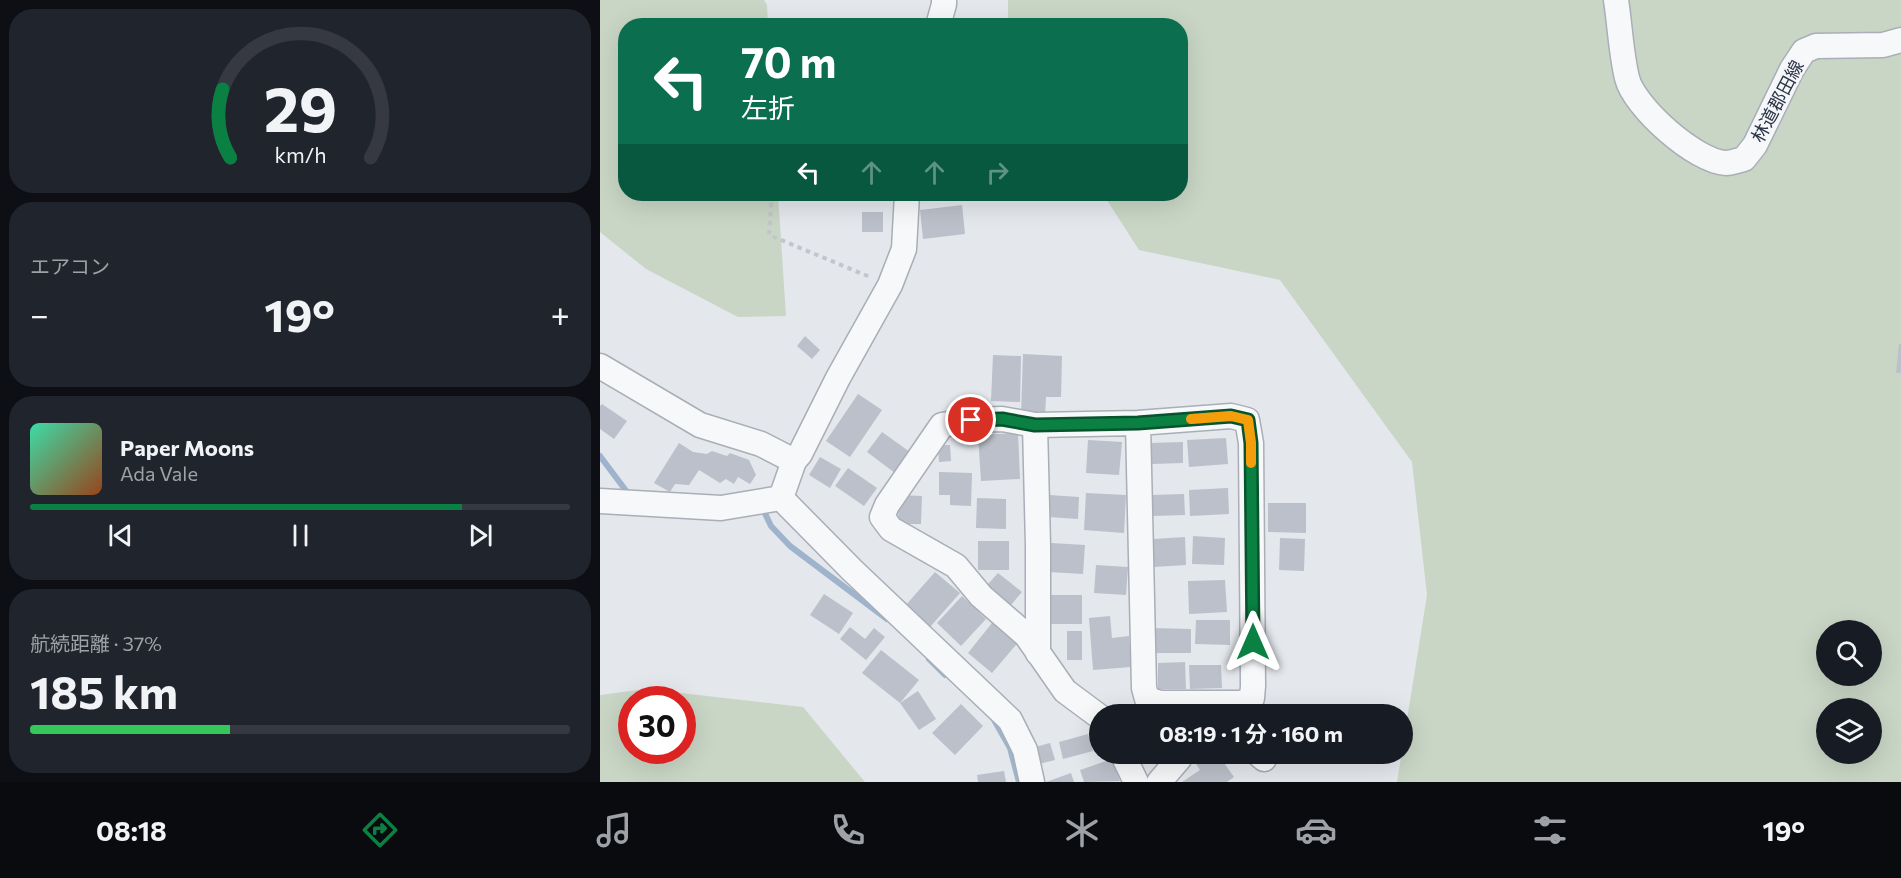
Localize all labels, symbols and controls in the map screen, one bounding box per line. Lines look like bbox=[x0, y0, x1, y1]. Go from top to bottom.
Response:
text: 70 m bbox=[741, 35, 836, 87]
icon: left bbox=[642, 42, 720, 120]
street label: 林道郡田線 bbox=[1746, 56, 1808, 146]
text: 29 bbox=[263, 69, 337, 145]
text: 左折 bbox=[741, 91, 795, 124]
text: km/h bbox=[274, 142, 326, 168]
icon: left bbox=[792, 156, 825, 189]
icon: ahead bbox=[855, 156, 888, 189]
icon: ahead bbox=[918, 156, 951, 189]
icon: right bbox=[981, 156, 1014, 189]
text: エアコン bbox=[30, 254, 110, 278]
text: 19° bbox=[264, 286, 335, 341]
text: − bbox=[30, 293, 49, 334]
text: + bbox=[551, 293, 570, 334]
pin bbox=[945, 394, 996, 445]
icon: arrive bbox=[954, 403, 987, 436]
text: Paper Moons bbox=[120, 434, 254, 461]
text: Ada Vale bbox=[120, 461, 198, 485]
icon: previous bbox=[104, 519, 137, 552]
icon: pause bbox=[284, 519, 317, 552]
icon: next bbox=[464, 519, 497, 552]
position arrow bbox=[1221, 610, 1285, 674]
map controls bbox=[1816, 620, 1882, 764]
button: search bbox=[1816, 620, 1882, 686]
text: 航続距離 · 37% bbox=[30, 631, 162, 655]
text: 185 km bbox=[30, 663, 178, 718]
speed limit sign: 30 bbox=[618, 686, 696, 764]
button: layers bbox=[1816, 698, 1882, 764]
text: 08:19 · 1 分 · 160 m bbox=[1159, 720, 1343, 747]
icon: directions bbox=[359, 809, 401, 851]
icon: music bbox=[593, 809, 635, 851]
icon: phone bbox=[827, 809, 869, 851]
icon: climate bbox=[1061, 809, 1103, 851]
icon: car bbox=[1295, 809, 1337, 851]
icon: filters bbox=[1529, 809, 1571, 851]
text: 08:18 bbox=[96, 814, 167, 847]
text: 19° bbox=[1763, 814, 1805, 847]

